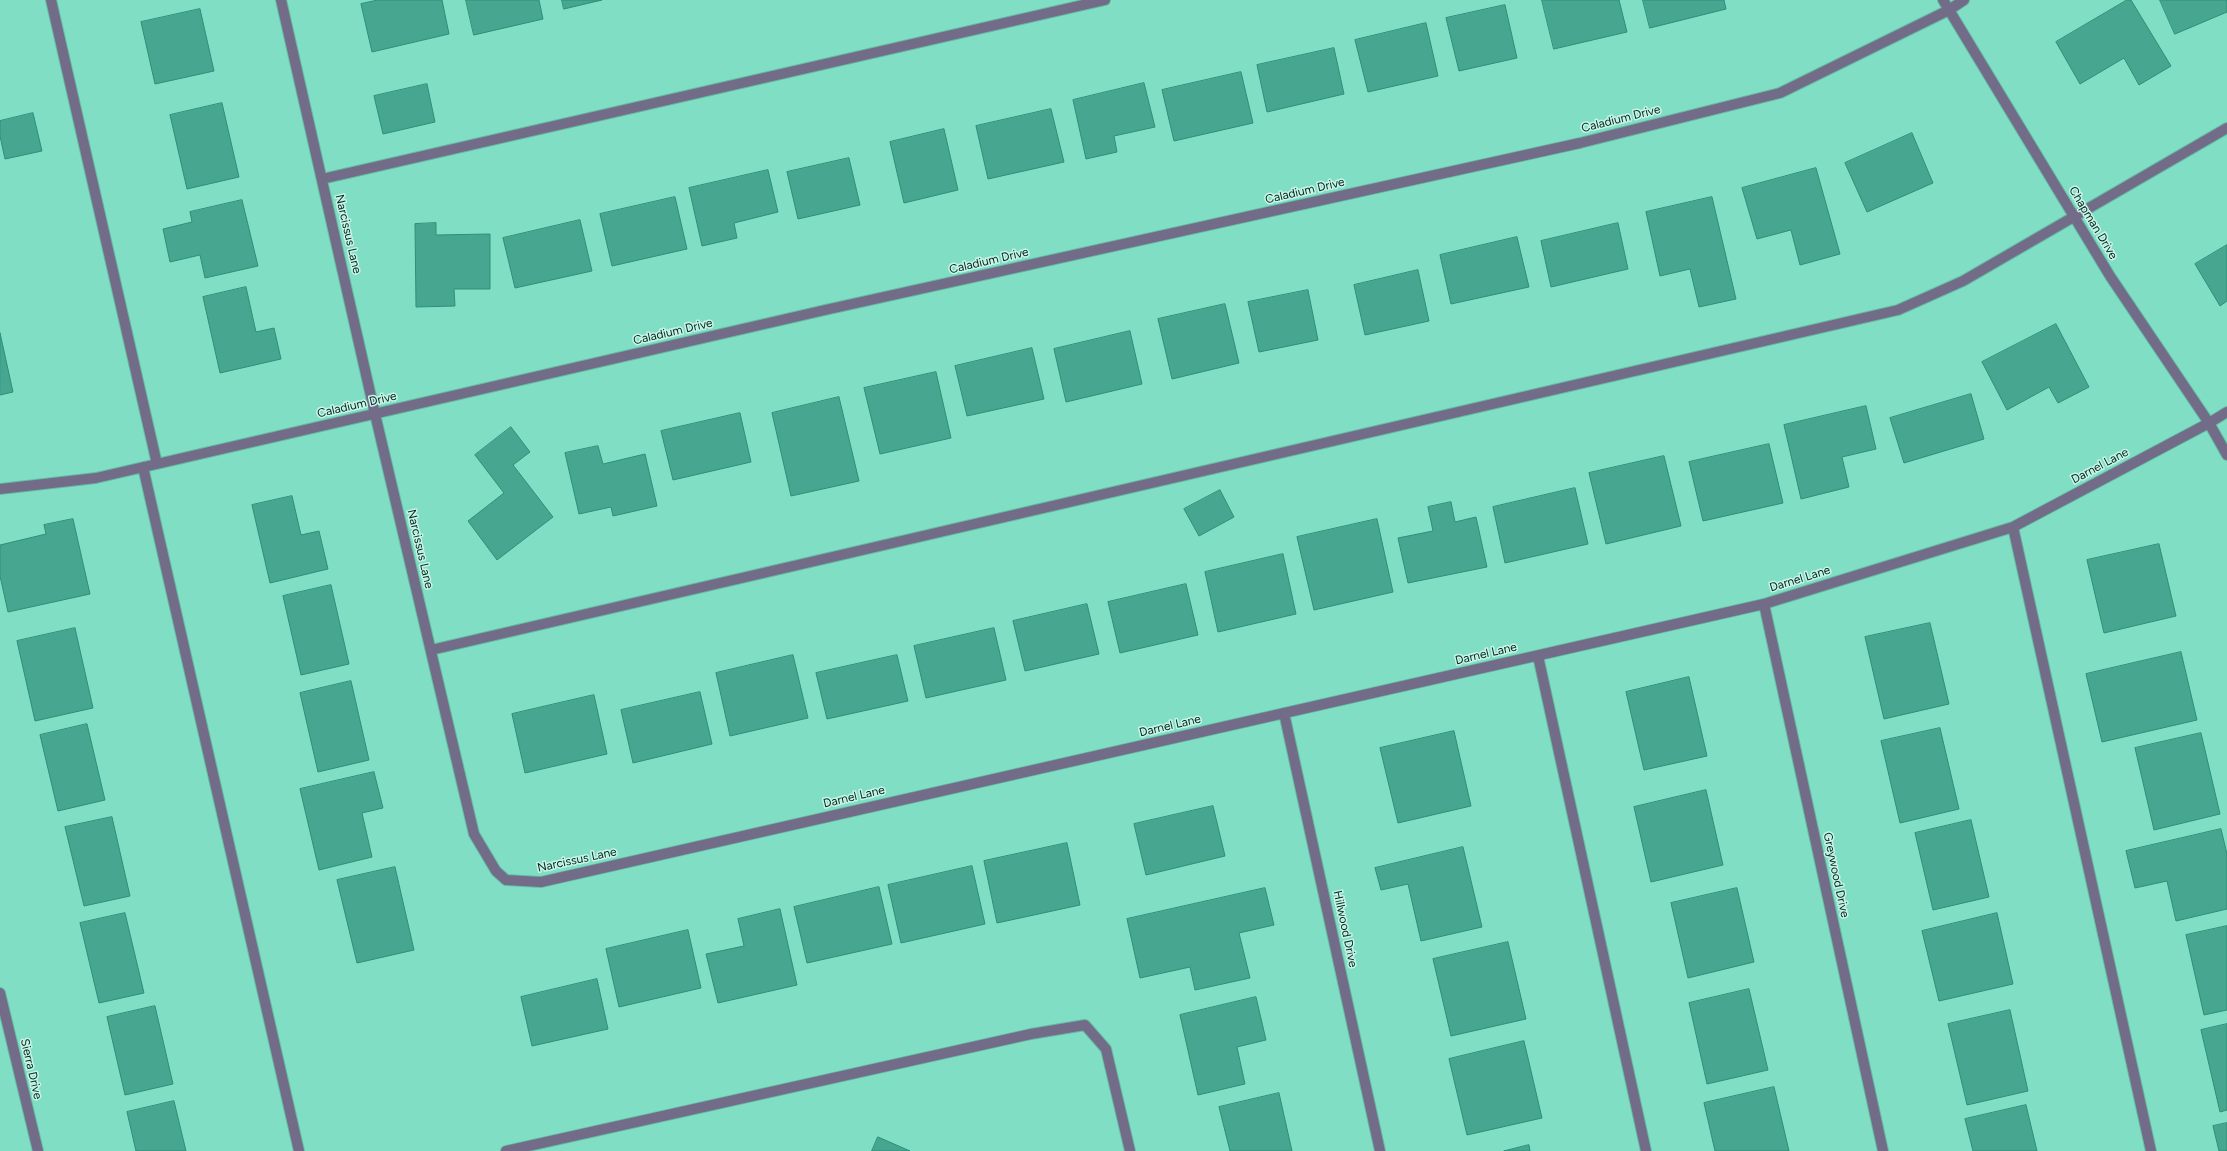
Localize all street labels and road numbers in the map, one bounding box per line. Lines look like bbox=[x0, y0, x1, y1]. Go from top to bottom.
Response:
street label: Caladium Drive bbox=[1580, 102, 1662, 136]
street label: Caladium Drive bbox=[1264, 175, 1346, 207]
street label: Chapman Drive bbox=[2066, 184, 2120, 262]
street label: Narcissus Lane bbox=[332, 193, 364, 275]
street label: Caladium Drive bbox=[948, 245, 1030, 277]
street label: Caladium Drive bbox=[632, 316, 714, 348]
street label: Caladium Drive bbox=[316, 389, 398, 421]
street label: Darnel Lane bbox=[2069, 445, 2131, 487]
street label: Narcissus Lane bbox=[404, 508, 436, 590]
street label: Darnel Lane bbox=[1768, 563, 1832, 595]
street label: Darnel Lane bbox=[1454, 640, 1518, 668]
street label: Darnel Lane bbox=[1138, 712, 1202, 740]
street label: Darnel Lane bbox=[822, 783, 886, 811]
street label: Greywood Drive bbox=[1820, 831, 1852, 919]
street label: Narcissus Lane bbox=[536, 845, 618, 875]
street label: Hillwood Drive bbox=[1330, 889, 1360, 969]
street label: Sierra Drive bbox=[17, 1037, 45, 1101]

